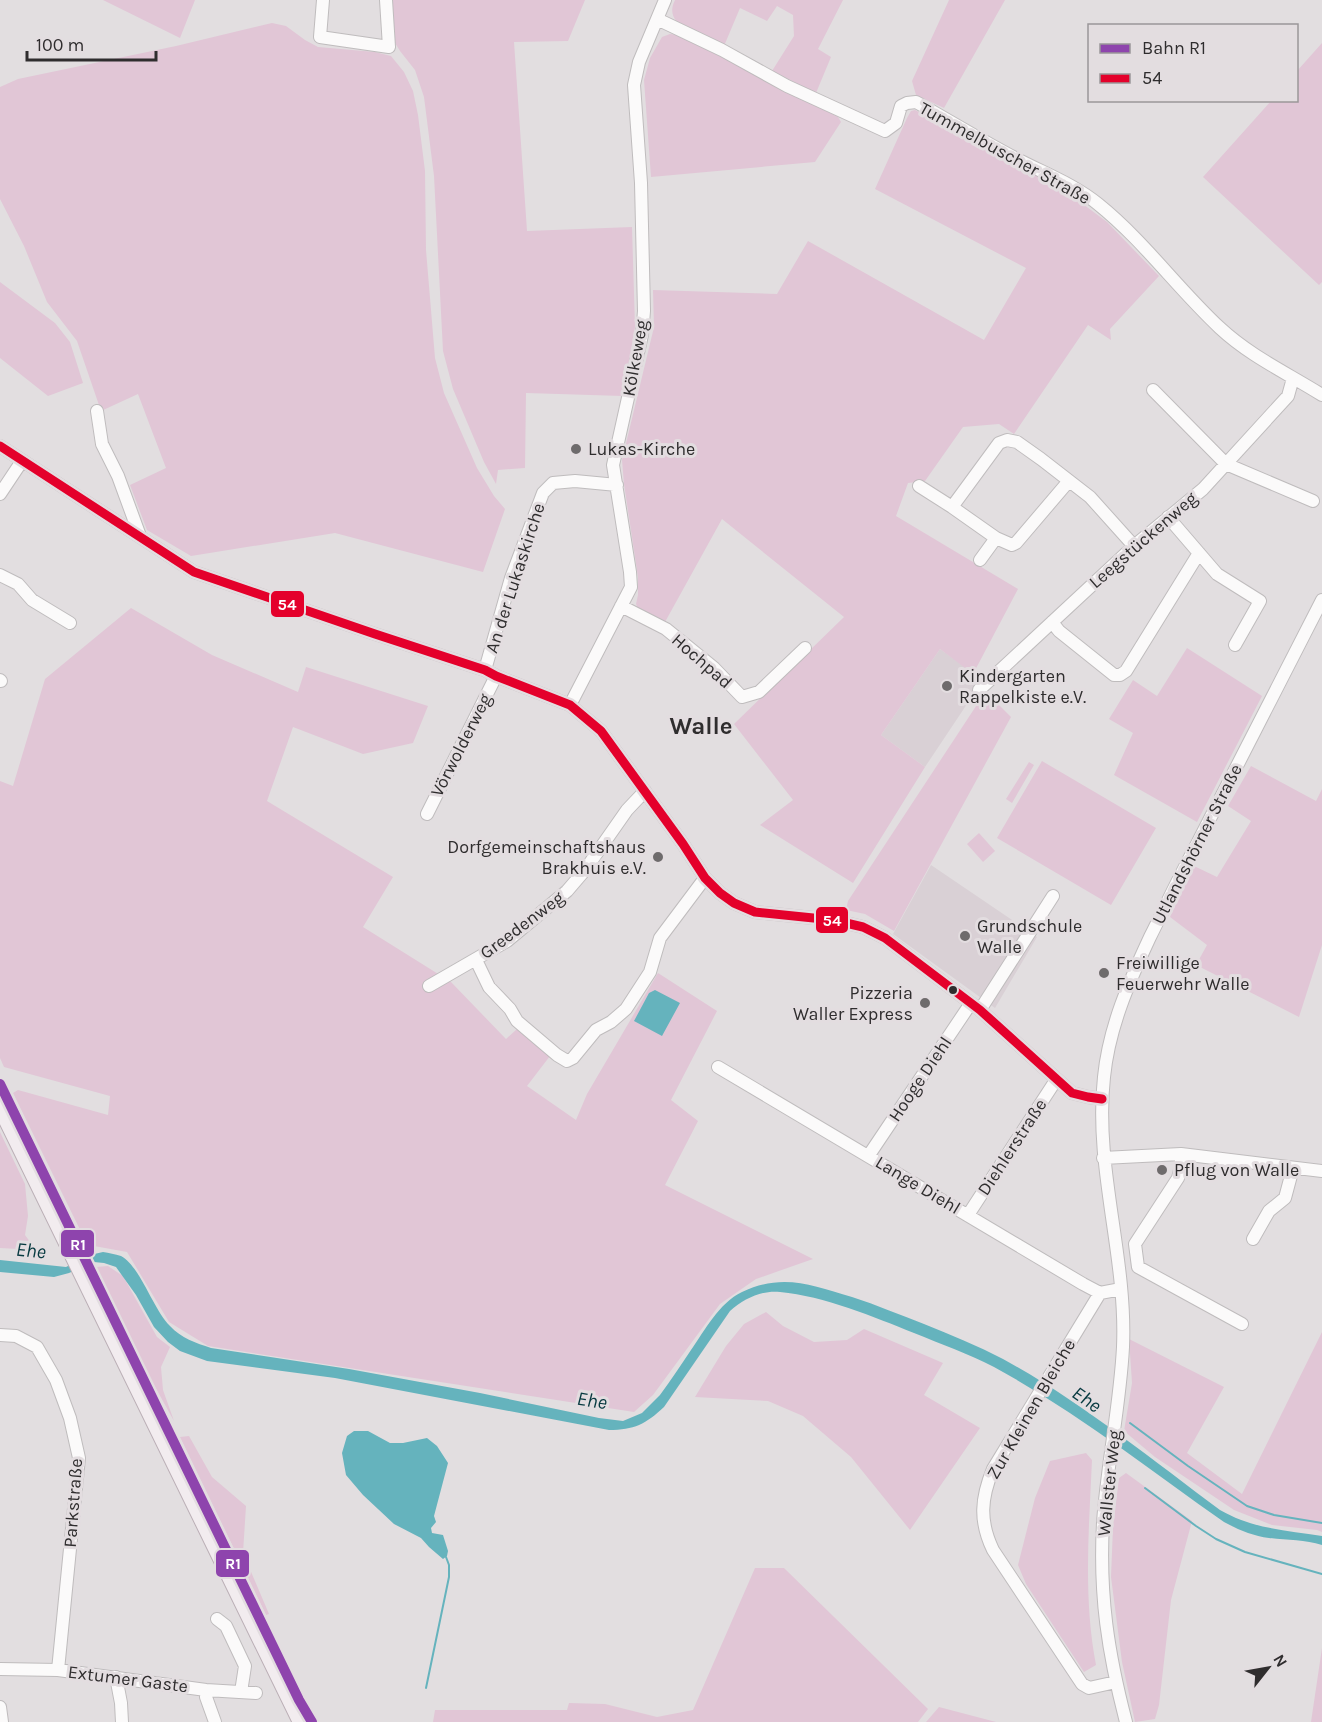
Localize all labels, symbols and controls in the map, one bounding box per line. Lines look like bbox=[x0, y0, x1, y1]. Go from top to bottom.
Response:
scale bar bbox=[27, 24, 156, 62]
legend bbox=[1088, 24, 1298, 102]
text: 100 m bbox=[36, 34, 84, 56]
text: Bahn R1 bbox=[1142, 37, 1206, 59]
text: 54 bbox=[1142, 67, 1162, 89]
street label: Tummelbuscher Straße bbox=[916, 97, 1094, 209]
street label: Kölkeweg bbox=[617, 318, 653, 398]
place label: Lukas-Kirche bbox=[588, 438, 695, 460]
marker: Lukas-Kirche bbox=[569, 442, 583, 456]
street label: Leegstückenweg bbox=[1084, 487, 1202, 593]
street label: An der Lukaskirche bbox=[480, 500, 550, 656]
line badge: 54 bbox=[270, 590, 305, 618]
text: 54 bbox=[278, 595, 297, 614]
street label: Hochpad bbox=[667, 629, 737, 693]
place label: Kindergarten Rappelkiste e.V. bbox=[959, 665, 1086, 708]
marker: Kindergarten Rappelkiste e.V. bbox=[940, 679, 954, 693]
street label: Vörwolderweg bbox=[426, 690, 496, 800]
district label: Walle bbox=[669, 712, 733, 740]
street label: Utlandshörner Straße bbox=[1147, 760, 1247, 928]
place label: Dorfgemeinschaftshaus Brakhuis e.V. bbox=[447, 836, 646, 879]
marker: Dorfgemeinschaftshaus Brakhuis e.V. bbox=[651, 850, 665, 864]
street label: Greedenweg bbox=[476, 886, 568, 964]
line badge: 54 bbox=[815, 906, 849, 934]
text: 54 bbox=[823, 911, 842, 930]
place label: Grundschule Walle bbox=[977, 915, 1082, 958]
marker: Grundschule Walle bbox=[958, 929, 972, 943]
place label: Freiwillige Feuerwehr Walle bbox=[1116, 952, 1250, 995]
marker: Freiwillige Feuerwehr Walle bbox=[1097, 966, 1111, 980]
place label: Pizzeria Waller Express bbox=[793, 982, 913, 1025]
unlabelled marker bbox=[947, 984, 959, 996]
marker: Pizzeria Waller Express bbox=[918, 996, 932, 1010]
street label: Hooge Diehl bbox=[884, 1032, 956, 1126]
street label: Diehlerstraße bbox=[973, 1094, 1051, 1200]
street label: Lange Diehl bbox=[872, 1151, 964, 1219]
place label: Pflug von Walle bbox=[1174, 1159, 1299, 1181]
marker: Pflug von Walle bbox=[1155, 1163, 1169, 1177]
line badge: R1 bbox=[60, 1229, 95, 1258]
text: R1 bbox=[70, 1235, 86, 1254]
water label: Ehe bbox=[15, 1237, 47, 1264]
street label: Zur Kleinen Bleiche bbox=[982, 1335, 1080, 1483]
water label: Ehe bbox=[1068, 1381, 1106, 1418]
water label: Ehe bbox=[575, 1387, 609, 1414]
street label: Wallster Weg bbox=[1092, 1429, 1126, 1537]
street label: Parkstraße bbox=[59, 1458, 87, 1548]
line badge: R1 bbox=[215, 1549, 250, 1578]
text: R1 bbox=[225, 1554, 241, 1573]
north arrow bbox=[1238, 1638, 1298, 1698]
text: N bbox=[1269, 1651, 1292, 1670]
street label: Extumer Gaste bbox=[67, 1661, 189, 1697]

